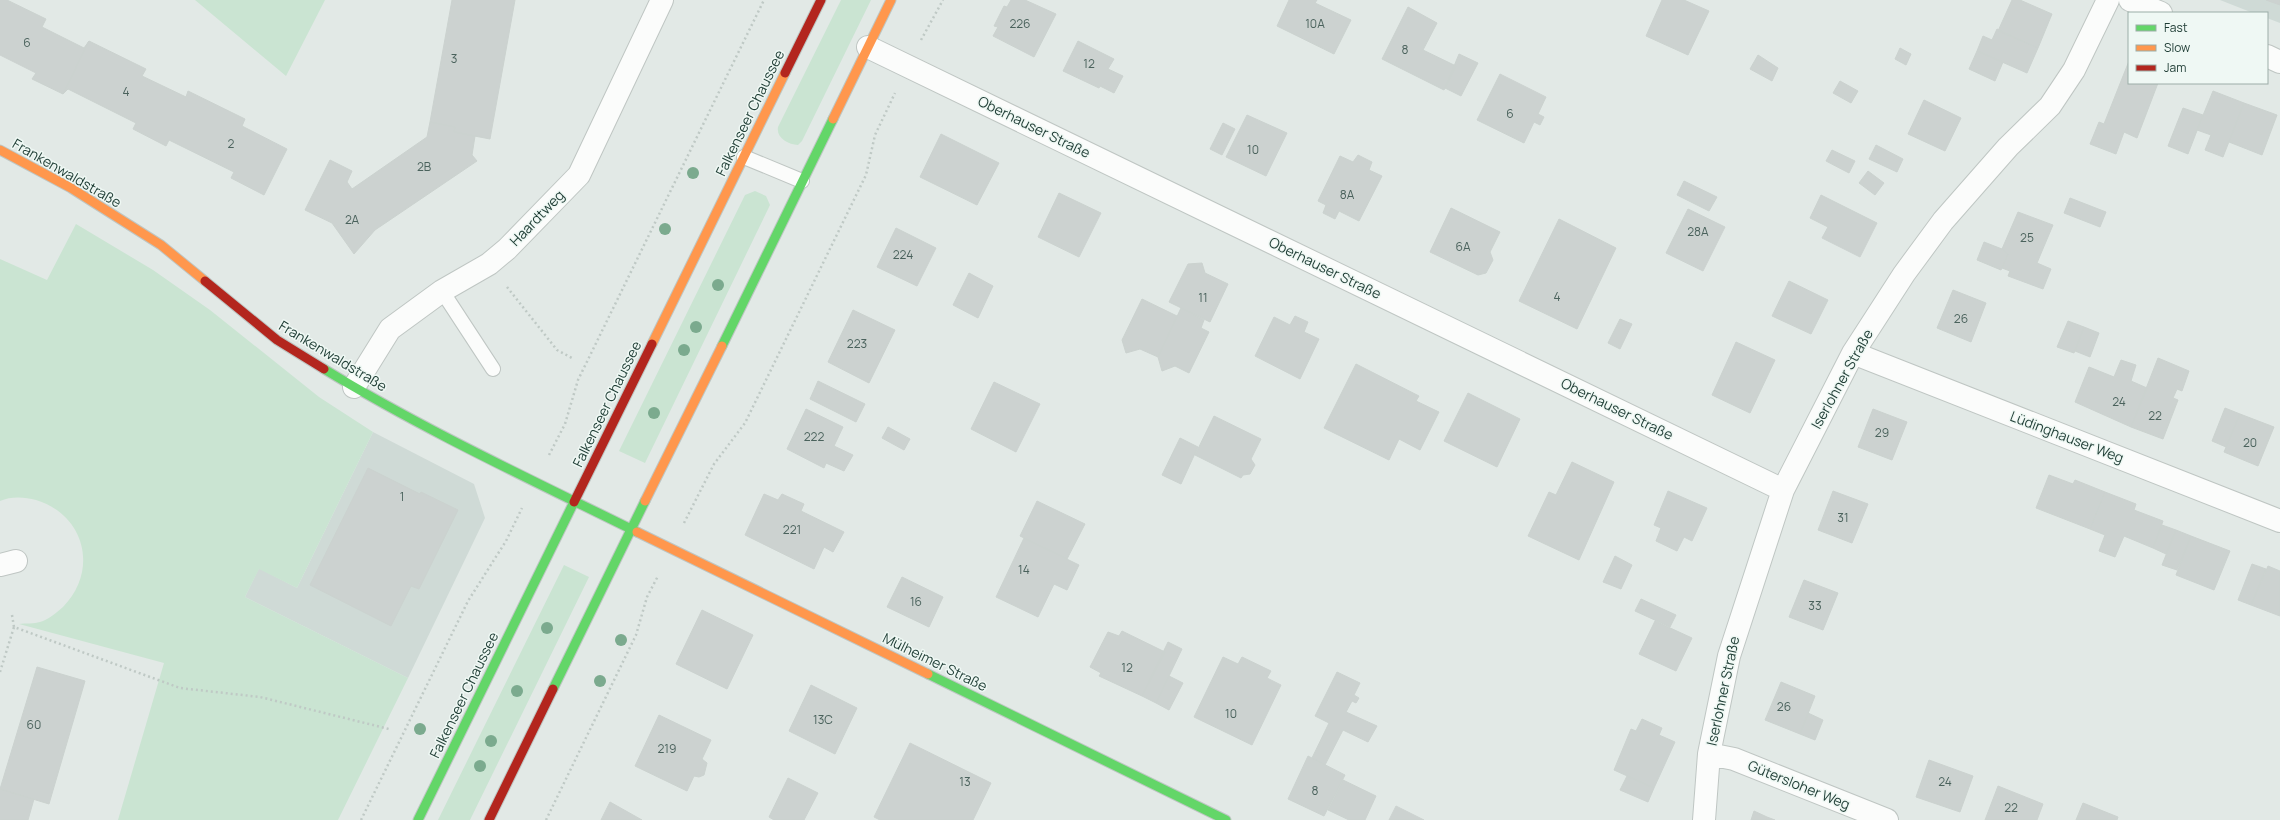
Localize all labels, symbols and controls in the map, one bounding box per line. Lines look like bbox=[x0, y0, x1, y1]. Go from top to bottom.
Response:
legend bbox=[2128, 12, 2268, 84]
house number: 226 bbox=[1009, 15, 1031, 32]
house number: 10A bbox=[1305, 15, 1325, 32]
text: Fast bbox=[2164, 19, 2188, 36]
house number: 6 bbox=[23, 34, 31, 51]
text: Slow bbox=[2164, 39, 2190, 56]
house number: 8 bbox=[1402, 41, 1409, 58]
street label: Falkenseer Chaussee bbox=[711, 47, 788, 179]
house number: 3 bbox=[451, 50, 457, 67]
house number: 12 bbox=[1083, 55, 1095, 72]
text: Jam bbox=[2164, 59, 2186, 76]
house number: 4 bbox=[122, 83, 130, 100]
street label: Oberhauser Straße bbox=[975, 91, 1094, 162]
house number: 6 bbox=[1506, 105, 1514, 122]
street label: Frankenwaldstraße bbox=[9, 134, 125, 211]
house number: 2 bbox=[228, 135, 235, 152]
house number: 10 bbox=[1247, 141, 1259, 158]
house number: 2B bbox=[417, 158, 431, 175]
street label: Haardtweg bbox=[505, 186, 568, 250]
house number: 8A bbox=[1340, 186, 1355, 203]
house number: 2A bbox=[345, 211, 359, 228]
house number: 28A bbox=[1687, 223, 1709, 240]
house number: 25 bbox=[2020, 229, 2034, 246]
street label: Oberhauser Straße bbox=[1266, 232, 1385, 303]
house number: 6A bbox=[1455, 238, 1471, 255]
house number: 224 bbox=[893, 246, 913, 263]
house number: 4 bbox=[1553, 288, 1561, 305]
house number: 11 bbox=[1198, 289, 1208, 306]
house number: 26 bbox=[1954, 310, 1968, 327]
street label: Frankenwaldstraße bbox=[276, 316, 391, 395]
street label: Iserlohner Straße bbox=[1806, 325, 1877, 432]
house number: 223 bbox=[847, 335, 867, 352]
street label: Falkenseer Chaussee bbox=[568, 338, 645, 470]
street label: Oberhauser Straße bbox=[1558, 373, 1677, 444]
house number: 24 bbox=[2112, 393, 2126, 410]
street label: Lüdinghauser Weg bbox=[2008, 406, 2127, 467]
house number: 22 bbox=[2148, 407, 2162, 424]
house number: 29 bbox=[1875, 424, 1889, 441]
house number: 222 bbox=[804, 428, 824, 445]
house number: 20 bbox=[2243, 434, 2257, 451]
house number: 1 bbox=[400, 488, 404, 505]
house number: 31 bbox=[1837, 509, 1849, 526]
house number: 221 bbox=[783, 521, 801, 538]
house number: 14 bbox=[1018, 561, 1030, 578]
house number: 16 bbox=[910, 593, 922, 610]
house number: 33 bbox=[1808, 597, 1822, 614]
street label: Mülheimer Straße bbox=[880, 628, 991, 695]
street label: Falkenseer Chaussee bbox=[425, 629, 502, 761]
street label: Iserlohner Straße bbox=[1702, 634, 1743, 747]
house number: 12 bbox=[1121, 659, 1133, 676]
house number: 26 bbox=[1777, 698, 1791, 715]
house number: 10 bbox=[1225, 705, 1237, 722]
house number: 13C bbox=[813, 711, 833, 728]
house number: 60 bbox=[27, 716, 41, 733]
house number: 219 bbox=[658, 740, 676, 757]
street label: Gütersloher Weg bbox=[1745, 755, 1853, 814]
house number: 13 bbox=[959, 773, 971, 790]
house number: 24 bbox=[1938, 773, 1952, 790]
house number: 8 bbox=[1312, 782, 1319, 799]
house number: 22 bbox=[2004, 799, 2018, 816]

